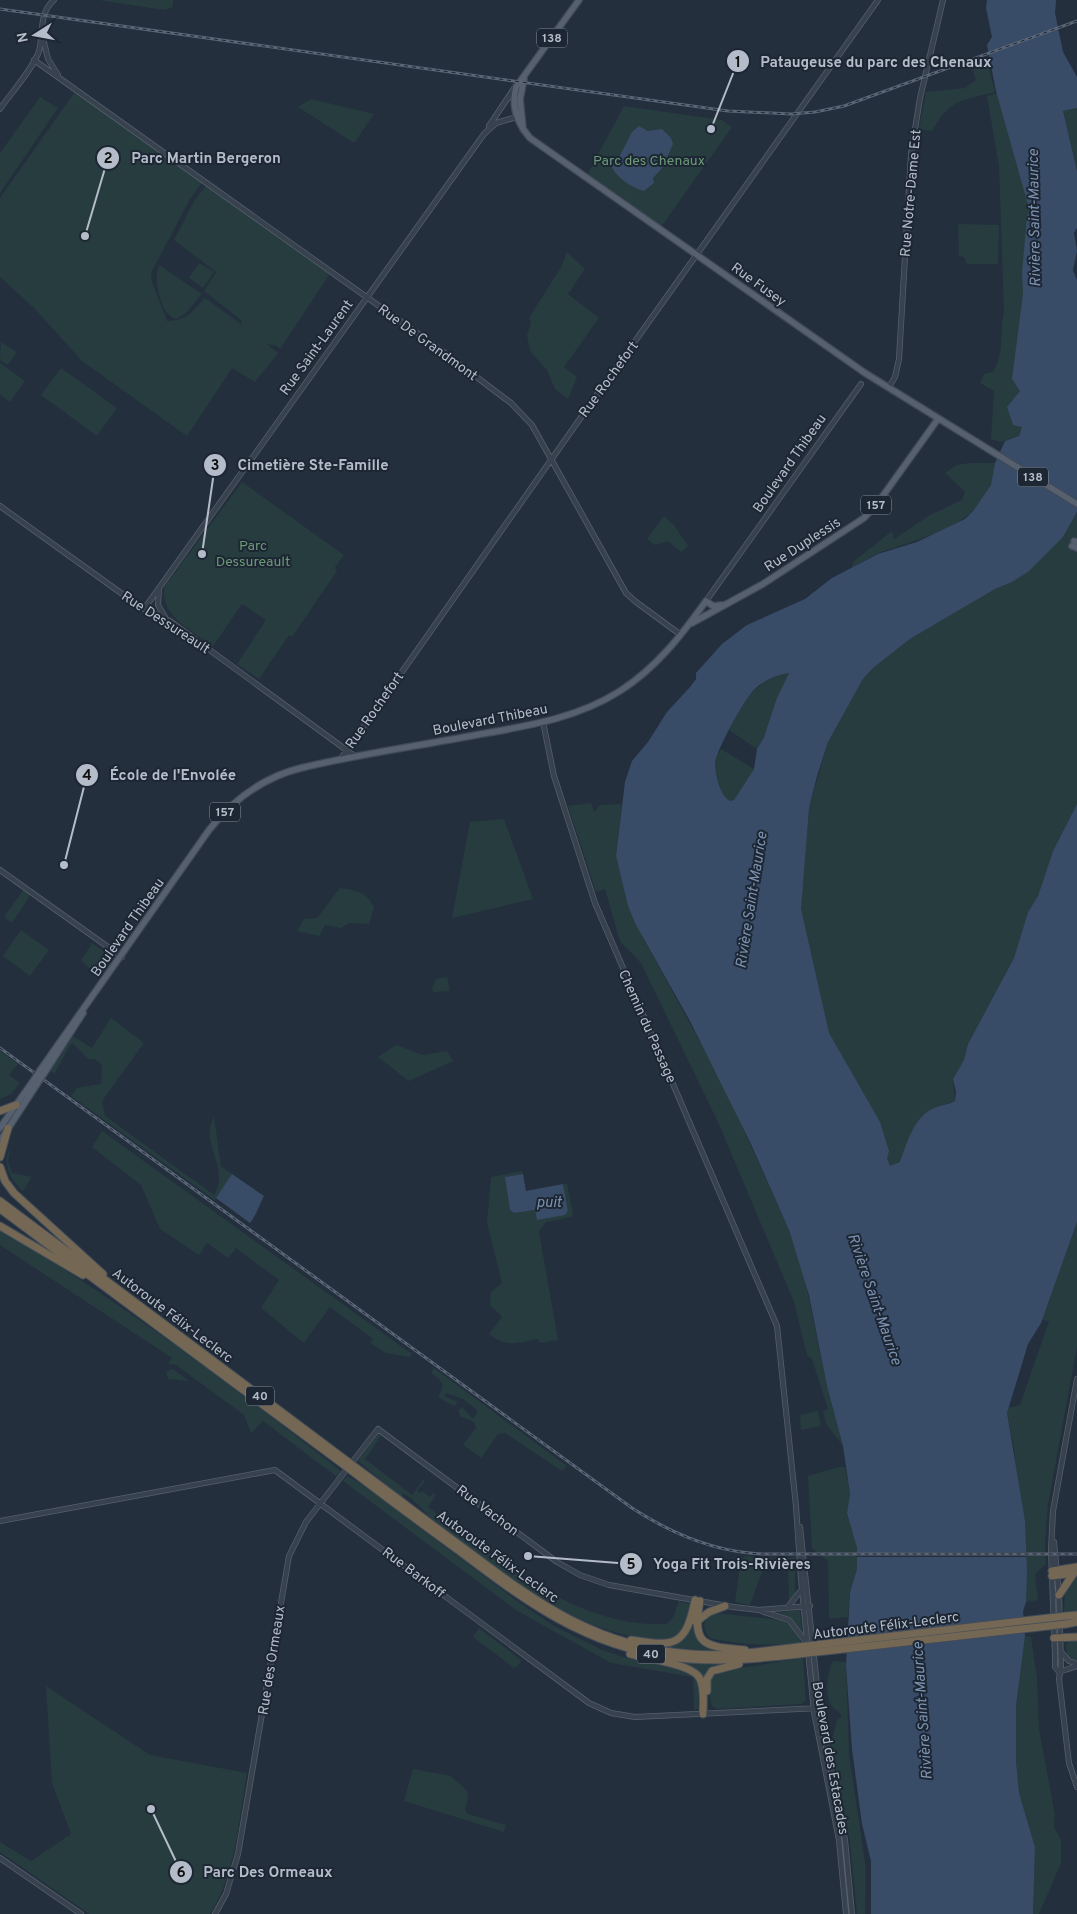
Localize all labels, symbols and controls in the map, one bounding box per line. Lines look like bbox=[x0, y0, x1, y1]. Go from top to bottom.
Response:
north arrow bbox=[10, 10, 60, 60]
road number: 138 bbox=[537, 28, 567, 48]
text: N bbox=[14, 31, 33, 44]
callout: Pataugeuse du parc des Chenaux bbox=[725, 46, 1001, 76]
text: 1 bbox=[735, 54, 741, 73]
text: Pataugeuse du parc des Chenaux bbox=[760, 54, 992, 73]
street label: Rue Notre-Dame Est bbox=[897, 129, 926, 258]
callout: Parc Martin Bergeron bbox=[96, 143, 290, 173]
water label: Rivière Saint-Maurice bbox=[1025, 149, 1046, 287]
text: 2 bbox=[103, 150, 113, 169]
text: Parc Martin Bergeron bbox=[131, 150, 281, 169]
park label: Parc des Chenaux bbox=[593, 153, 705, 170]
street label: Rue Fusey bbox=[727, 260, 789, 311]
street label: Rue Saint-Laurent bbox=[277, 297, 358, 399]
street label: Rue De Grandmont bbox=[374, 301, 480, 385]
street label: Rue Rochefort bbox=[576, 338, 643, 421]
street label: Boulevard Thibeau bbox=[750, 411, 831, 516]
callout: Cimetière Ste-Famille bbox=[202, 450, 399, 480]
text: 3 bbox=[211, 457, 220, 476]
text: Cimetière Ste-Famille bbox=[237, 457, 389, 476]
road number: 138 bbox=[1018, 468, 1048, 487]
road number: 157 bbox=[861, 496, 891, 514]
street label: Rue Duplessis bbox=[761, 514, 844, 576]
park label: Parc Dessureault bbox=[216, 538, 290, 571]
street label: Rue Dessureault bbox=[118, 588, 213, 658]
street label: Rue Rochefort bbox=[342, 669, 408, 753]
street label: Boulevard Thibeau bbox=[432, 701, 549, 740]
callout: École de l'Envolée bbox=[75, 760, 246, 790]
text: École de l'Envolée bbox=[110, 766, 236, 786]
text: 4 bbox=[82, 767, 92, 786]
road number: 157 bbox=[210, 802, 240, 822]
water label: Rivière Saint-Maurice bbox=[732, 830, 773, 970]
street label: Boulevard Thibeau bbox=[88, 875, 169, 980]
street label: Chemin du Passage bbox=[614, 967, 679, 1086]
water label: puit bbox=[536, 1194, 562, 1213]
water label: Rivière Saint-Maurice bbox=[842, 1231, 905, 1368]
street label: Autoroute Félix-Leclerc bbox=[108, 1265, 236, 1367]
road number: 40 bbox=[246, 1386, 274, 1405]
street label: Rue Vachon bbox=[453, 1482, 522, 1540]
street label: Autoroute Félix-Leclerc bbox=[433, 1507, 562, 1607]
street label: Rue Barkoff bbox=[378, 1544, 448, 1603]
callout: Yoga Fit Trois-Rivières bbox=[618, 1549, 821, 1579]
text: 5 bbox=[626, 1556, 636, 1575]
text: Yoga Fit Trois-Rivières bbox=[653, 1556, 811, 1575]
street label: Rue des Ormeaux bbox=[255, 1604, 290, 1716]
street label: Autoroute Félix-Leclerc bbox=[812, 1609, 960, 1644]
water label: Rivière Saint-Maurice bbox=[909, 1641, 938, 1780]
road number: 40 bbox=[637, 1645, 665, 1664]
street label: Boulevard des Estacades bbox=[808, 1680, 851, 1836]
callout: Parc Des Ormeaux bbox=[169, 1857, 343, 1887]
text: 6 bbox=[176, 1864, 186, 1883]
text: Parc Des Ormeaux bbox=[203, 1864, 333, 1883]

